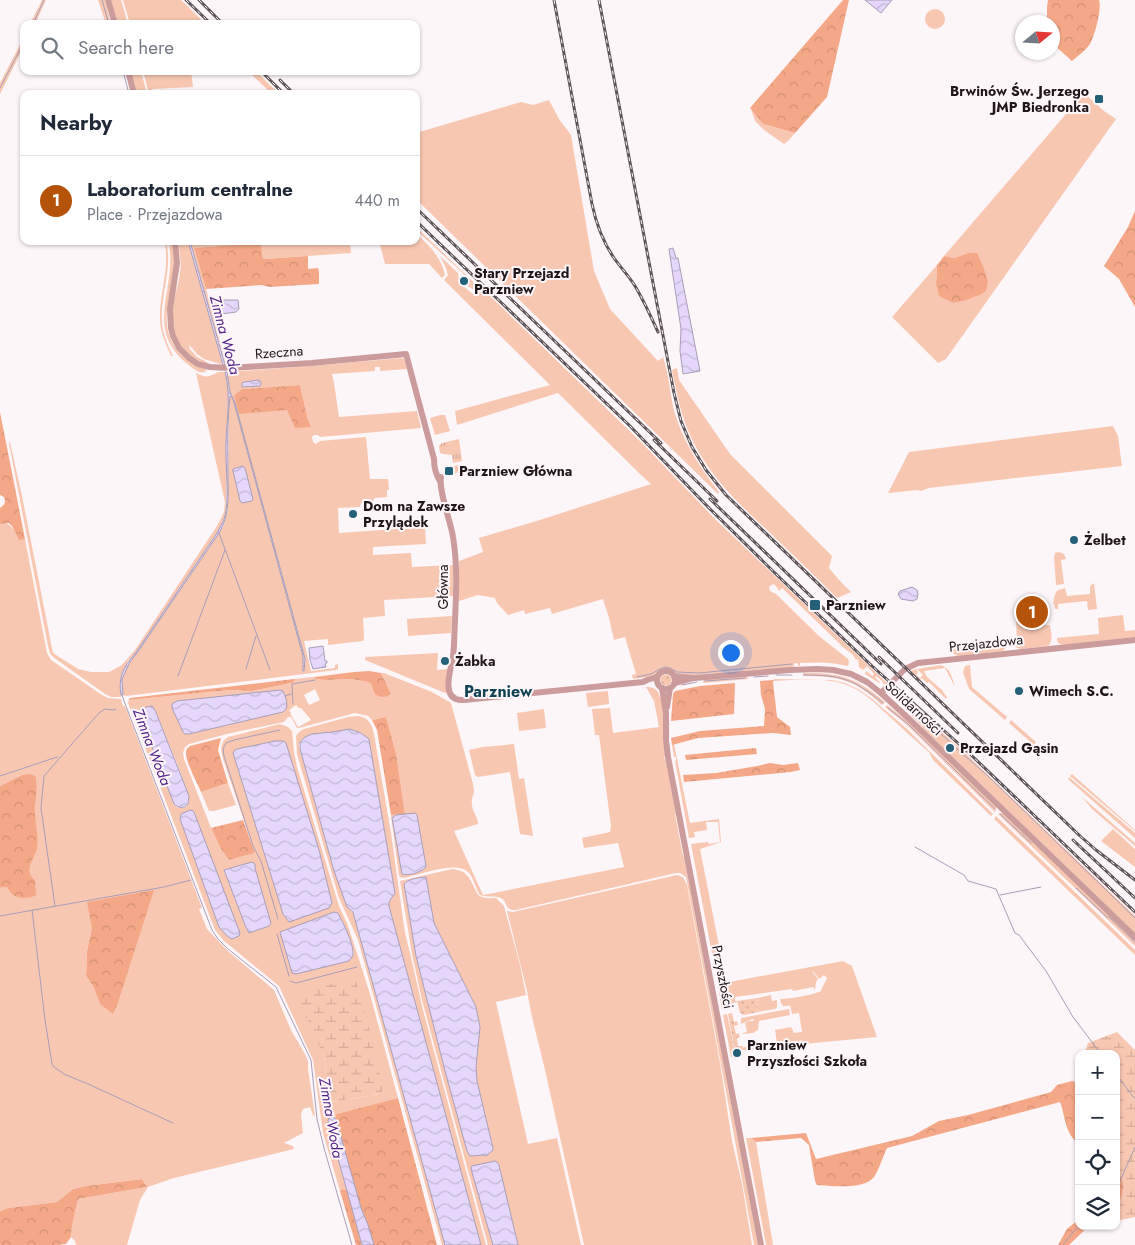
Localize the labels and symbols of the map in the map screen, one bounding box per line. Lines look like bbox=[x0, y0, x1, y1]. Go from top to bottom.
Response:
north arrow bbox=[1015, 15, 1060, 60]
place label: Brwinów Św. Jerzego JMP Biedronka bbox=[950, 81, 1089, 117]
marker: Brwinów Św. Jerzego JMP Biedronka bbox=[1093, 93, 1105, 105]
place label: Stary Przejazd Parzniew bbox=[474, 263, 569, 299]
marker: Stary Przejazd Parzniew bbox=[458, 275, 470, 287]
water label: Zimna Woda bbox=[204, 292, 246, 378]
street label: Rzeczna bbox=[254, 340, 304, 364]
place label: Parzniew Główna bbox=[459, 461, 572, 481]
marker: Parzniew Główna bbox=[443, 465, 455, 477]
place label: Dom na Zawsze Przylądek bbox=[363, 496, 465, 532]
marker: Dom na Zawsze Przylądek bbox=[347, 508, 359, 520]
place label: Żelbet bbox=[1084, 530, 1126, 550]
marker: Żelbet bbox=[1068, 534, 1080, 546]
street label: Główna bbox=[433, 564, 453, 610]
pin: 1 bbox=[1016, 593, 1048, 631]
place label: Parzniew bbox=[826, 595, 886, 615]
marker: Parzniew bbox=[808, 598, 822, 612]
street label: Przejazdowa bbox=[948, 629, 1024, 657]
your location bbox=[718, 640, 744, 666]
place label: Żabka bbox=[455, 651, 496, 671]
marker: Żabka bbox=[439, 655, 451, 667]
street label: Solidarności bbox=[881, 676, 947, 740]
district label: Parzniew bbox=[464, 680, 533, 703]
place label: Wimech S.C. bbox=[1029, 681, 1114, 701]
marker: Wimech S.C. bbox=[1013, 685, 1025, 697]
water label: Zimna Woda bbox=[127, 704, 177, 790]
place label: Przejazd Gąsin bbox=[960, 738, 1059, 758]
marker: Przejazd Gąsin bbox=[944, 742, 956, 754]
street label: Przyszłości bbox=[707, 944, 739, 1010]
place label: Parzniew Przyszłości Szkoła bbox=[747, 1035, 867, 1071]
marker: Parzniew Przyszłości Szkoła bbox=[731, 1047, 743, 1059]
water label: Zimna Woda bbox=[313, 1075, 349, 1161]

